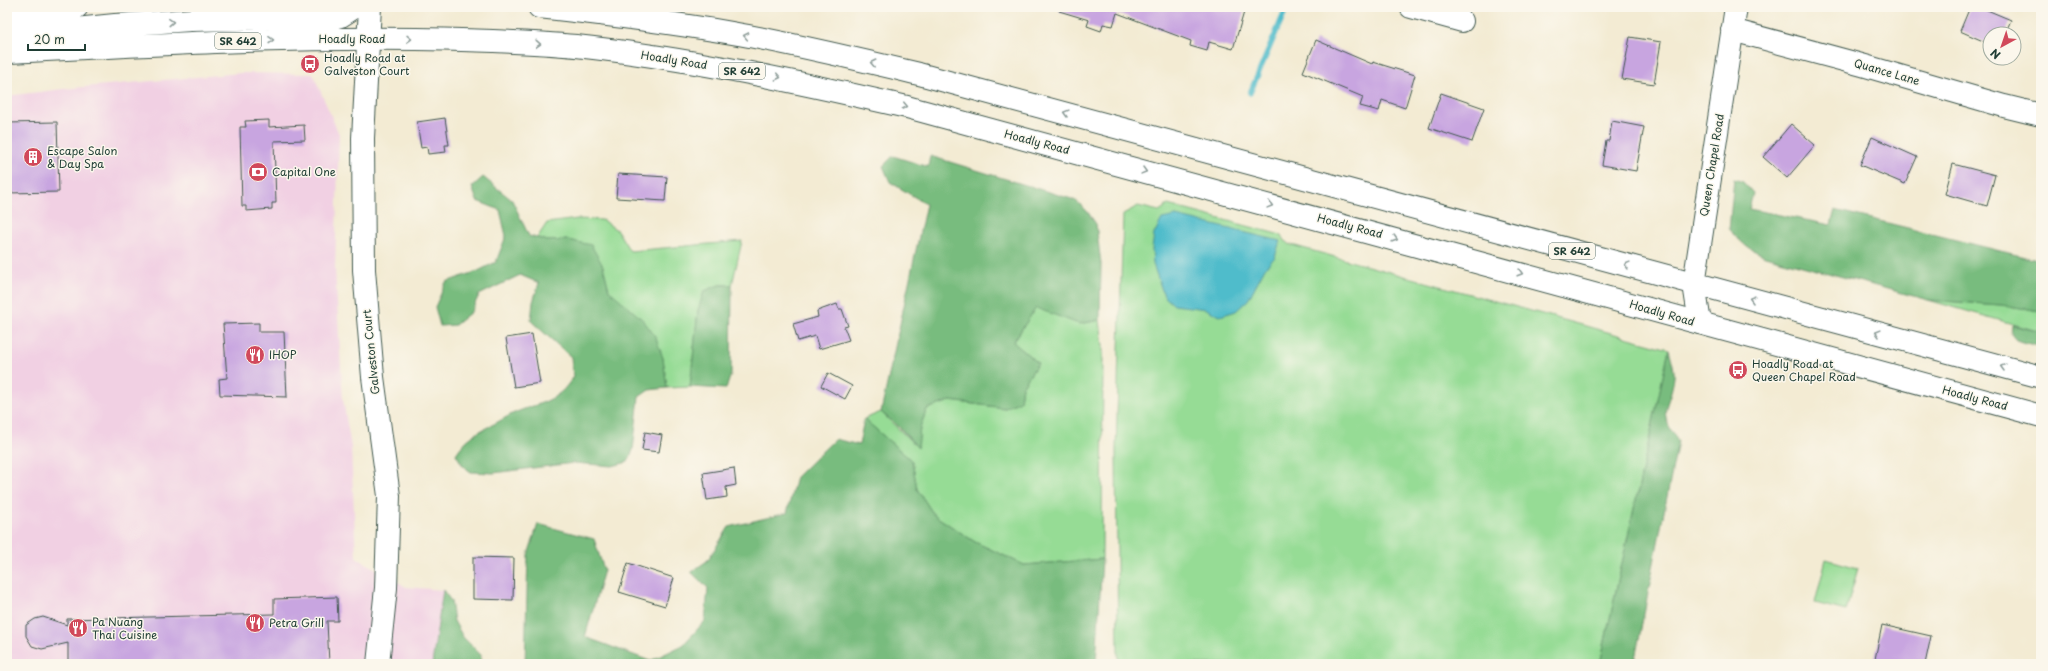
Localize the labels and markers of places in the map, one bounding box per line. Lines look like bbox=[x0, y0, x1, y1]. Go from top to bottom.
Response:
place label: Hoadly Road at Galveston Court bbox=[324, 49, 410, 79]
bus stop icon: Hoadly Road at Galveston Court bbox=[299, 53, 321, 75]
place label: Escape Salon & Day Spa bbox=[47, 142, 117, 172]
building icon: Escape Salon & Day Spa bbox=[22, 146, 44, 168]
bank icon: Capital One bbox=[247, 161, 269, 183]
place label: Capital One bbox=[272, 163, 336, 180]
restaurant icon: IHOP bbox=[244, 344, 266, 366]
place label: IHOP bbox=[269, 346, 297, 363]
place label: Hoadly Road at Queen Chapel Road bbox=[1752, 355, 1856, 385]
bus stop icon: Hoadly Road at Queen Chapel Road bbox=[1727, 359, 1749, 381]
restaurant icon: Petra Grill bbox=[244, 612, 266, 634]
place label: Pa Nuang Thai Cuisine bbox=[92, 613, 158, 643]
place label: Petra Grill bbox=[269, 614, 324, 631]
restaurant icon: Pa Nuang Thai Cuisine bbox=[67, 617, 89, 639]

